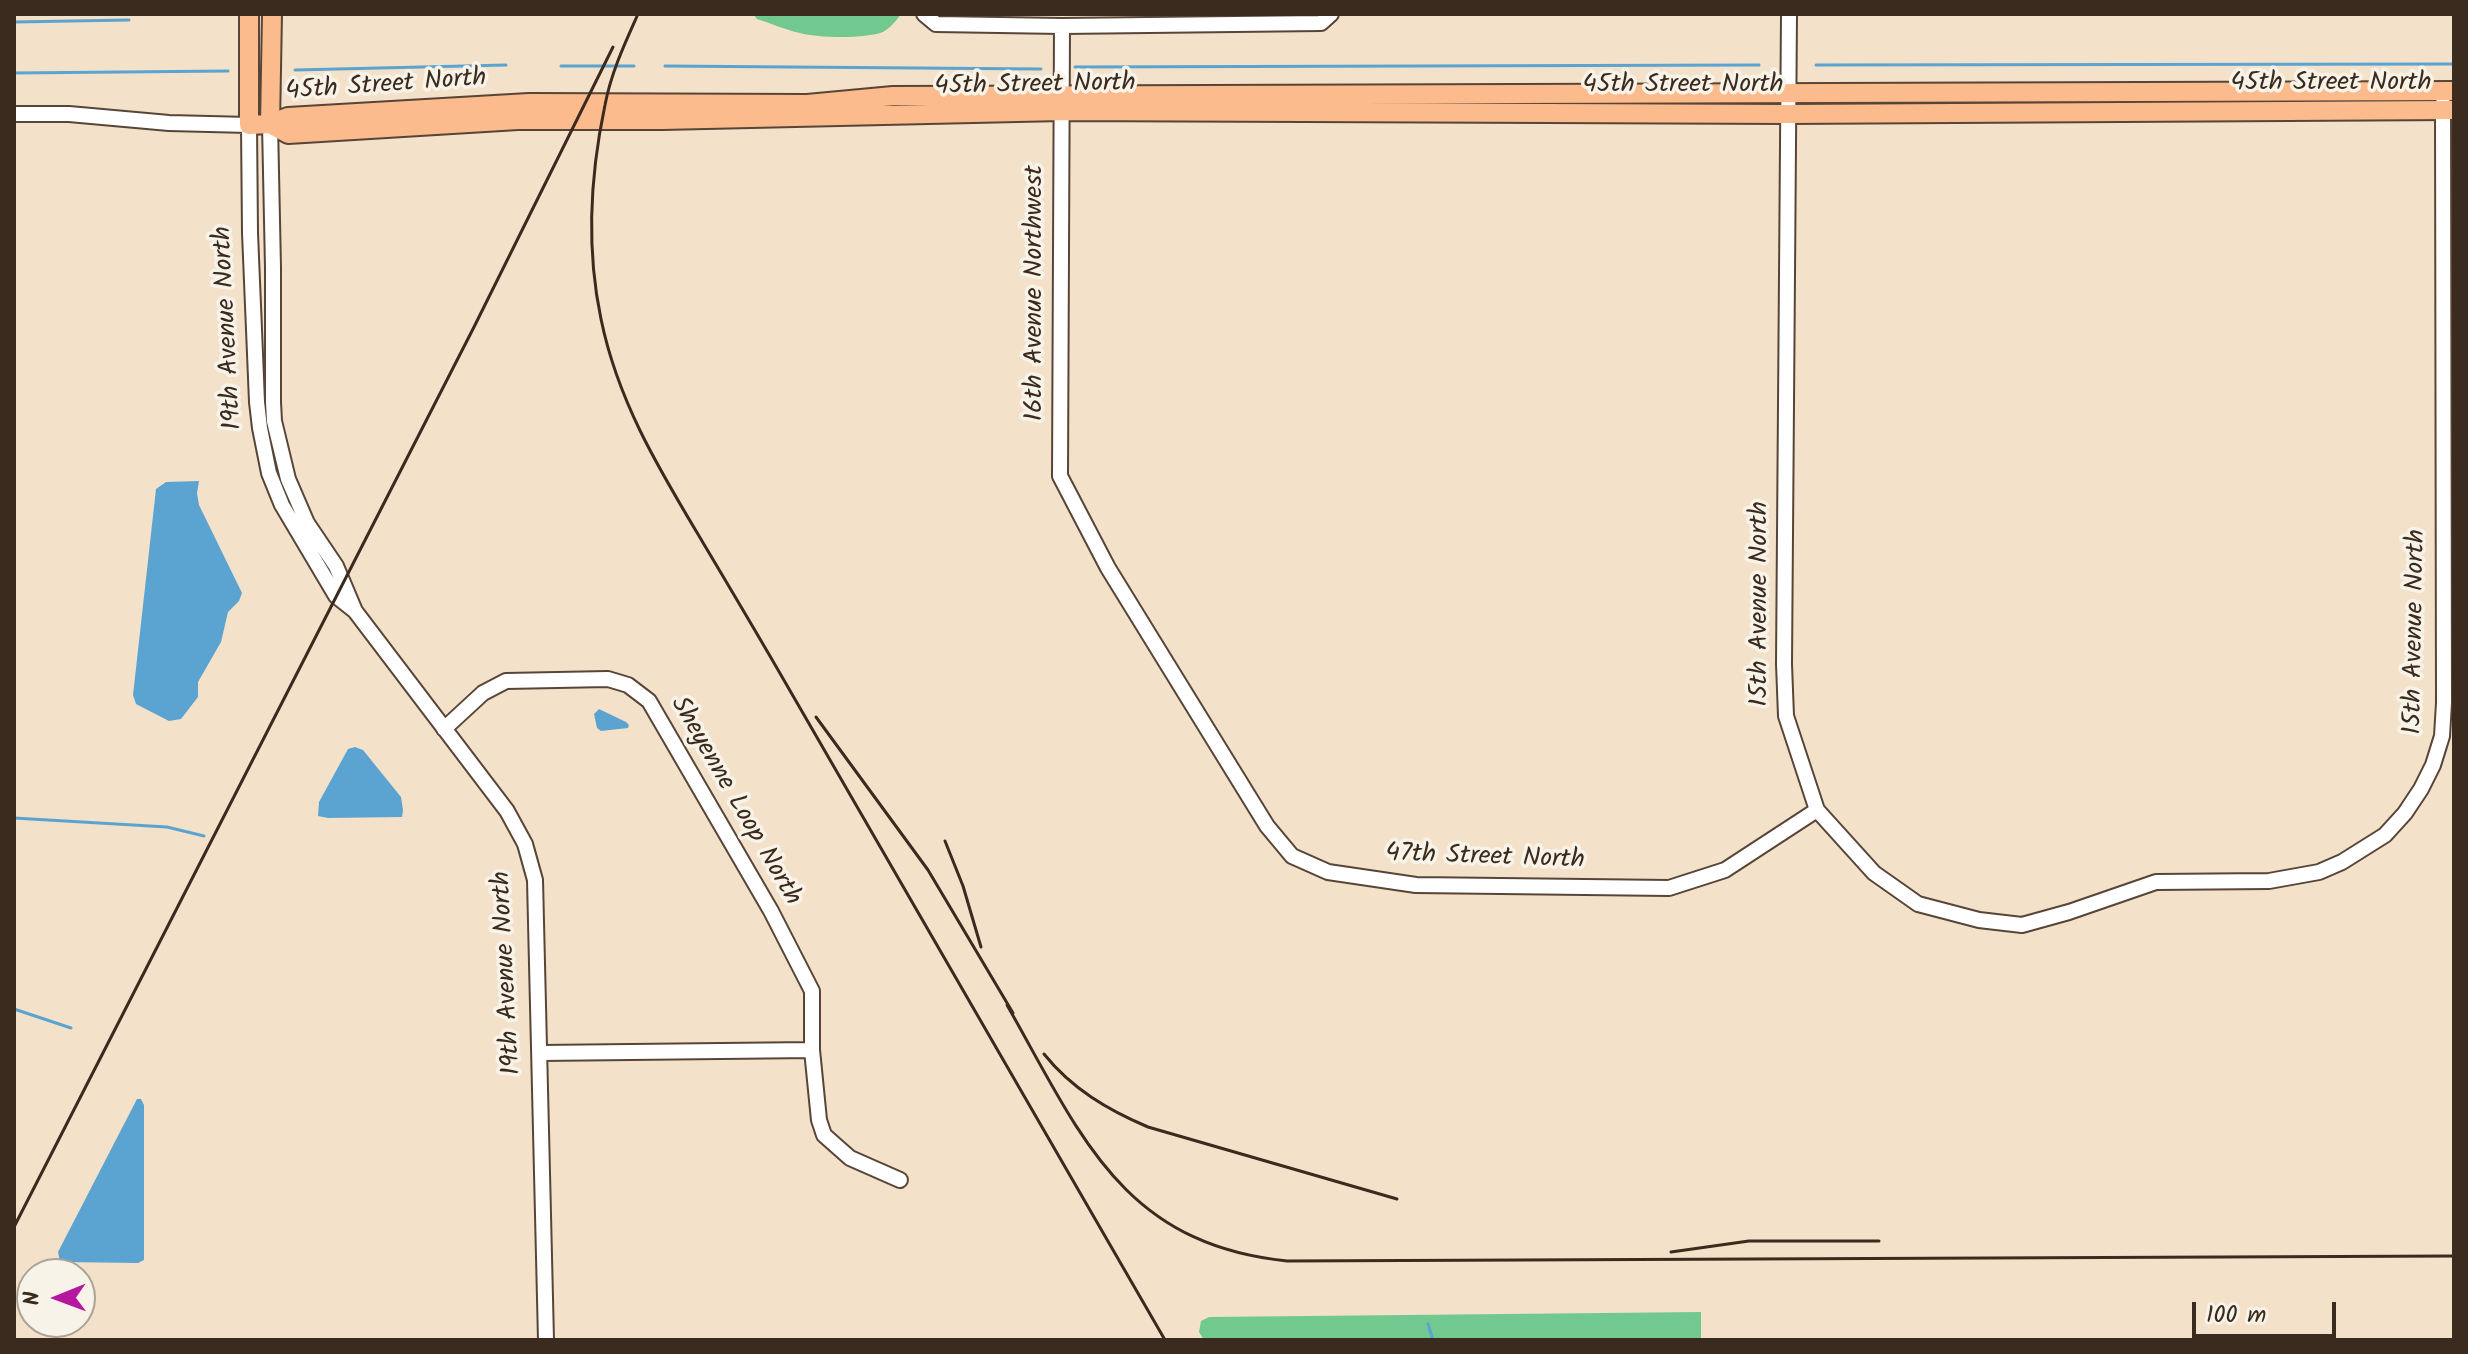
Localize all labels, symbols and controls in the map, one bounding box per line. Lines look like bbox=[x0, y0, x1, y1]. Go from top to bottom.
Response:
street label: 45th Street North bbox=[285, 64, 487, 110]
street label: 45th Street North bbox=[2230, 69, 2432, 101]
street label: 45th Street North bbox=[934, 70, 1136, 104]
street label: 45th Street North bbox=[1582, 71, 1784, 103]
street label: 16th Avenue Northwest bbox=[1021, 165, 1053, 421]
street label: 19th Avenue North bbox=[209, 225, 251, 431]
street label: 15th Avenue North bbox=[1746, 501, 1778, 707]
street label: 15th Avenue North bbox=[2400, 529, 2434, 735]
street label: Sheyenne Loop North bbox=[662, 692, 806, 912]
street label: 47th Street North bbox=[1385, 840, 1585, 878]
street label: 19th Avenue North bbox=[488, 870, 530, 1076]
north arrow bbox=[16, 1258, 96, 1338]
scale bar bbox=[2196, 1286, 2340, 1336]
text: N bbox=[16, 1291, 51, 1306]
text: 100 m bbox=[2206, 1296, 2266, 1335]

